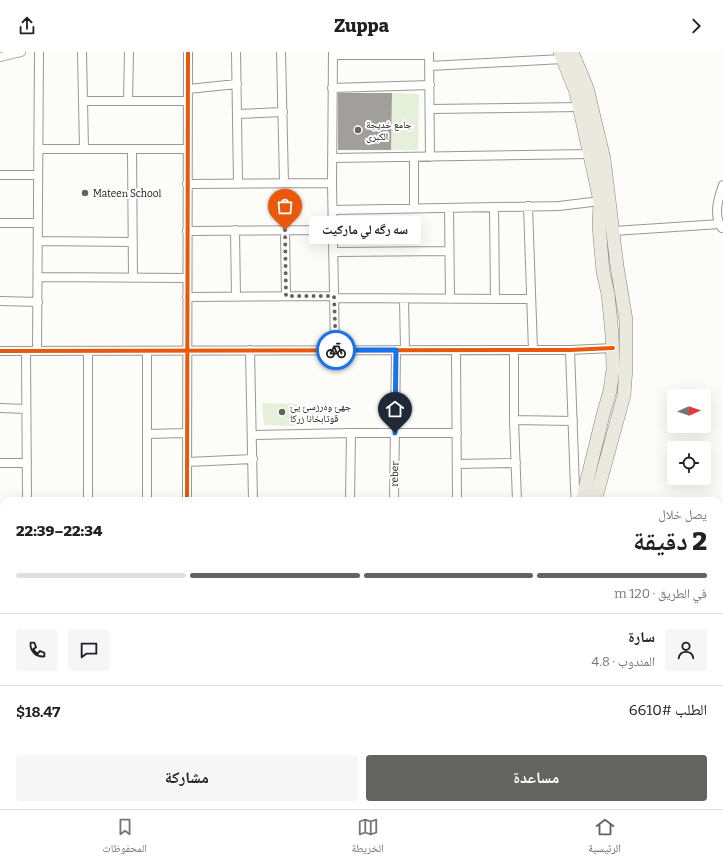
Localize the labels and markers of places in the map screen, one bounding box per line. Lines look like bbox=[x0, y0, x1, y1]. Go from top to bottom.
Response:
place label: جامع خدیجة الکبری bbox=[366, 119, 413, 143]
marker: جامع خدیجة الکبری bbox=[353, 125, 363, 135]
marker: Mateen School bbox=[80, 188, 90, 198]
place label: Mateen School bbox=[93, 188, 162, 200]
pin bbox=[268, 189, 302, 230]
callout: سه رگه لي ماركيت bbox=[309, 216, 421, 244]
pin bbox=[378, 392, 412, 433]
place label: جھێ وەرزسێ یێ قوتابخانا زرکا bbox=[290, 401, 352, 425]
marker: جھێ وەرزسێ یێ قوتابخانا زرکا bbox=[277, 407, 287, 417]

